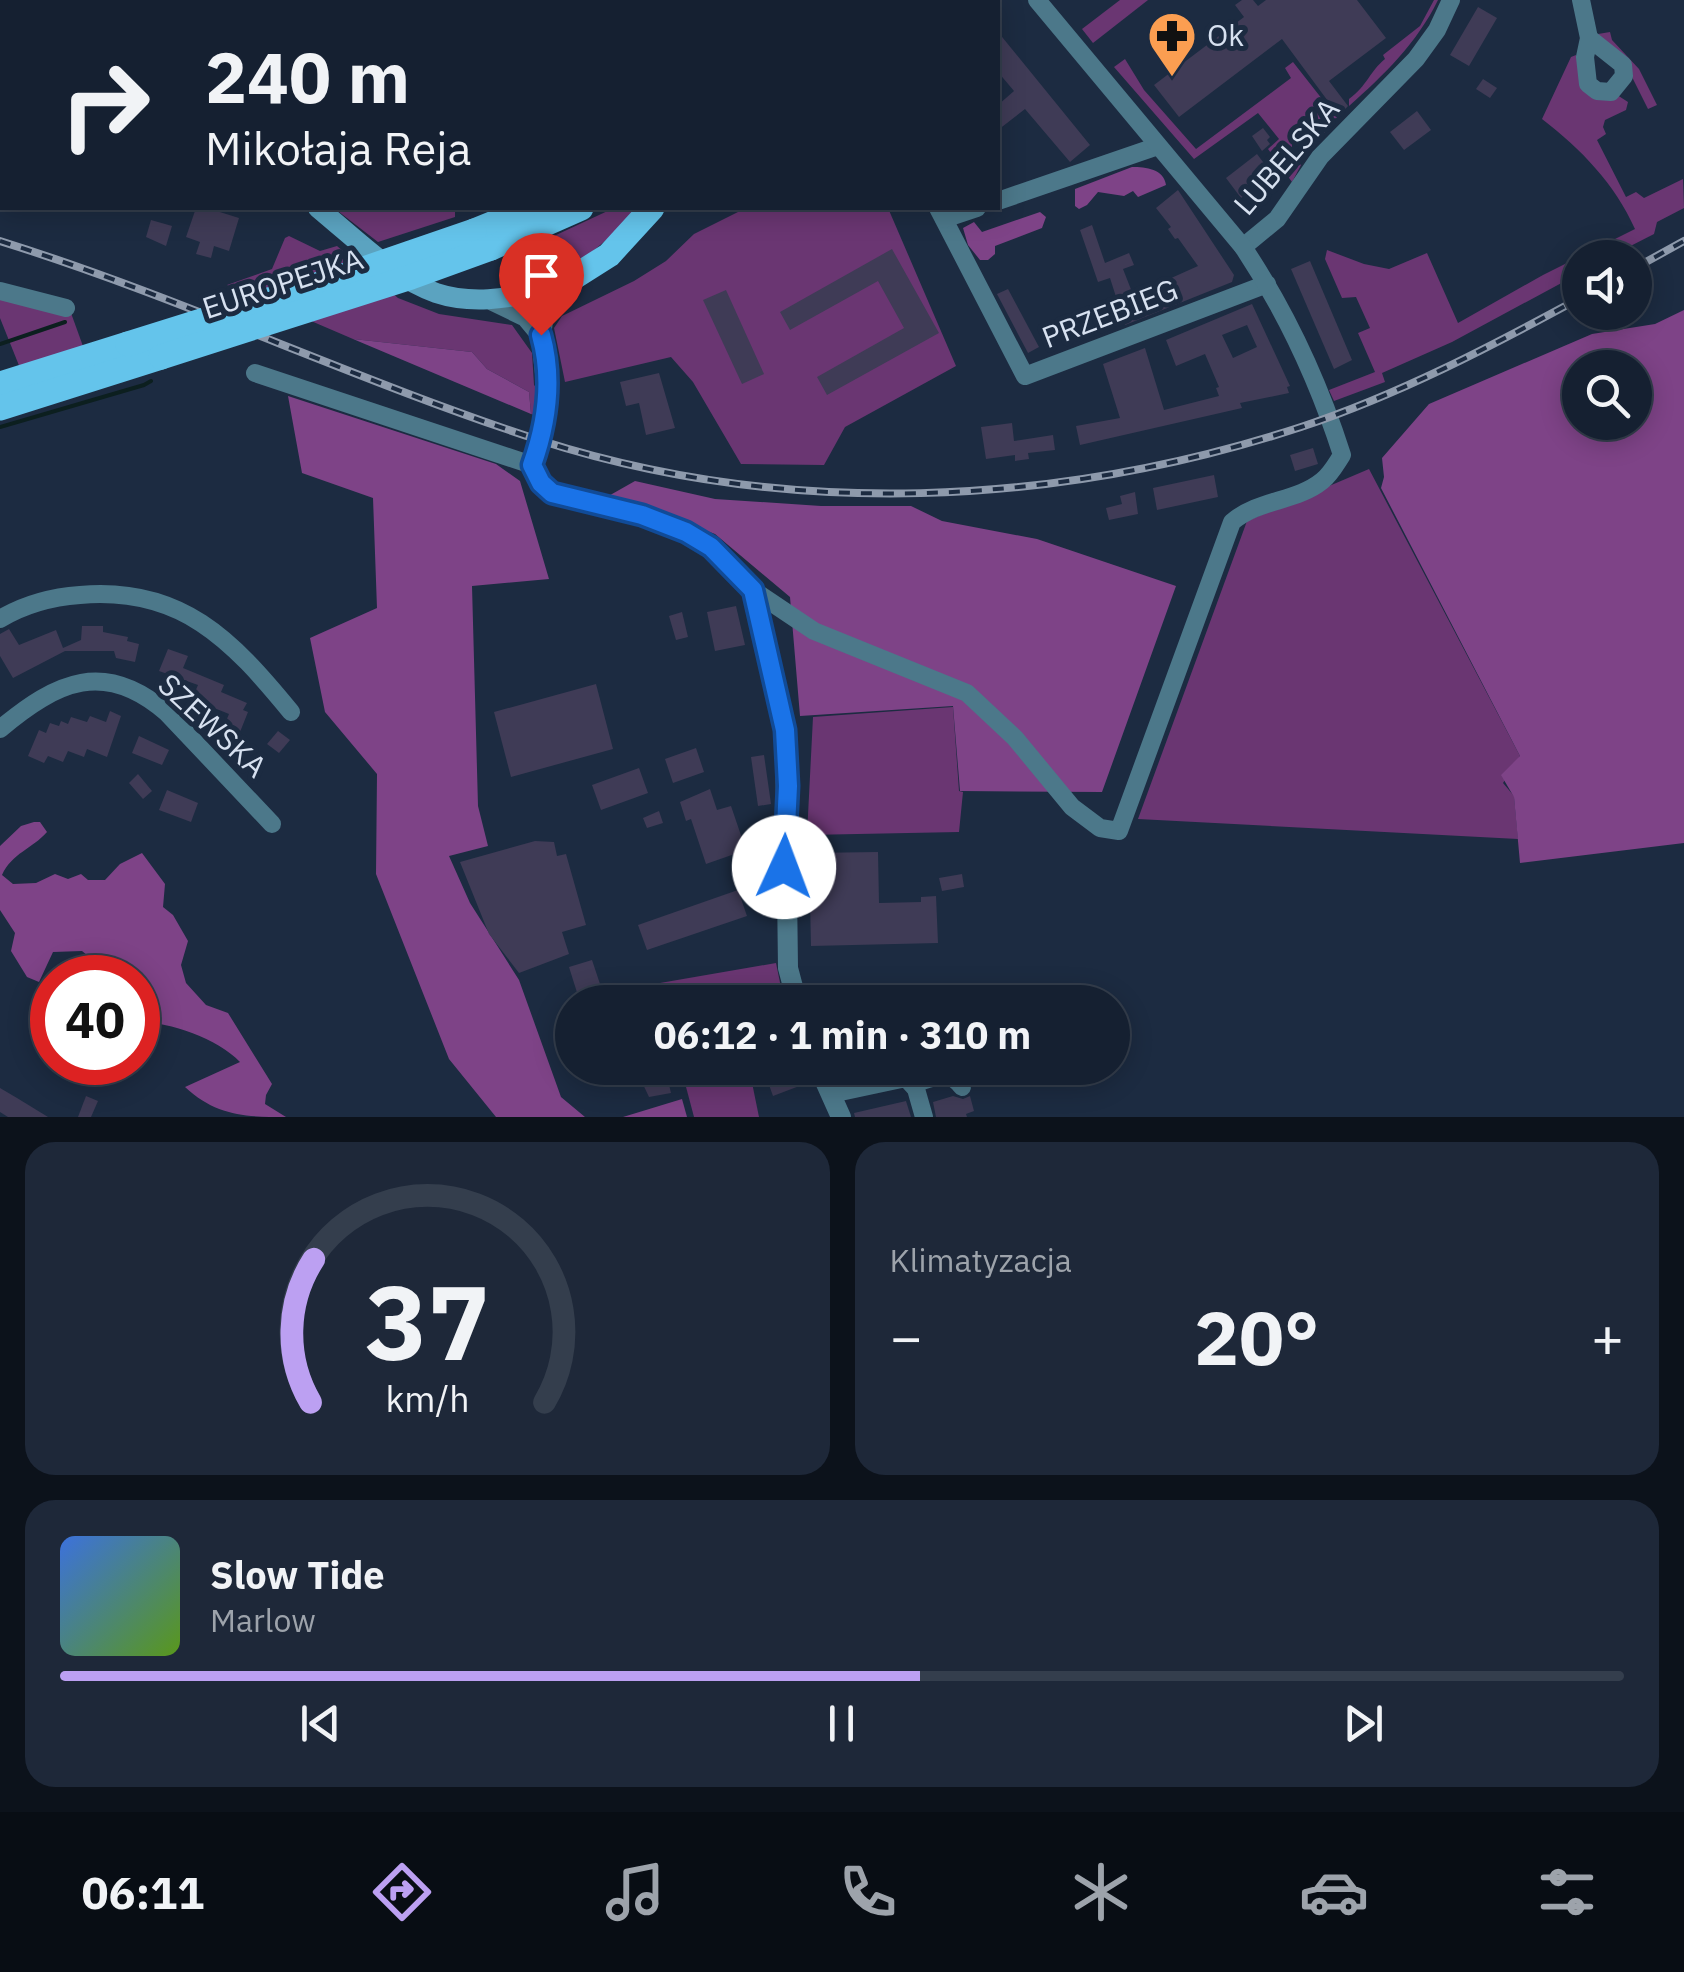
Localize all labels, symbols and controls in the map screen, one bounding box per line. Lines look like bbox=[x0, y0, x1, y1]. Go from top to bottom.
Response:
pharmacy icon: Ok bbox=[1146, 10, 1198, 78]
place label: Ok bbox=[1207, 15, 1244, 54]
text: 240 m bbox=[205, 31, 410, 122]
icon: right bbox=[40, 40, 170, 170]
street label: LUBELSKA bbox=[1224, 90, 1347, 223]
text: Mikołaja Reja bbox=[205, 119, 472, 177]
pin bbox=[499, 233, 584, 336]
street label: EUROPEJKA bbox=[197, 238, 368, 327]
map controls bbox=[1562, 240, 1652, 440]
button: sound bbox=[1562, 240, 1652, 330]
icon: arrive bbox=[514, 248, 569, 303]
street label: PRZEBIEG bbox=[1036, 269, 1183, 356]
button: search bbox=[1562, 350, 1652, 440]
street label: SZEWSKA bbox=[150, 665, 276, 785]
position arrow bbox=[732, 815, 836, 919]
speed limit sign: 40 bbox=[30, 955, 160, 1085]
text: 06:12 · 1 min · 310 m bbox=[654, 1010, 1031, 1059]
text: Klimatyzacja bbox=[890, 1239, 1072, 1281]
text: 37 bbox=[365, 1253, 490, 1389]
text: 20° bbox=[1194, 1288, 1319, 1386]
text: − bbox=[890, 1301, 923, 1372]
text: + bbox=[1591, 1301, 1624, 1372]
text: km/h bbox=[385, 1375, 469, 1422]
text: Slow Tide bbox=[210, 1550, 385, 1599]
text: Marlow bbox=[210, 1599, 316, 1641]
icon: previous bbox=[293, 1696, 348, 1751]
icon: pause bbox=[814, 1696, 869, 1751]
icon: next bbox=[1336, 1696, 1391, 1751]
icon: directions bbox=[367, 1857, 437, 1927]
icon: music bbox=[600, 1857, 670, 1927]
icon: phone bbox=[833, 1857, 903, 1927]
icon: climate bbox=[1066, 1857, 1136, 1927]
icon: car bbox=[1299, 1857, 1369, 1927]
icon: filters bbox=[1532, 1857, 1602, 1927]
text: 06:11 bbox=[82, 1863, 204, 1921]

